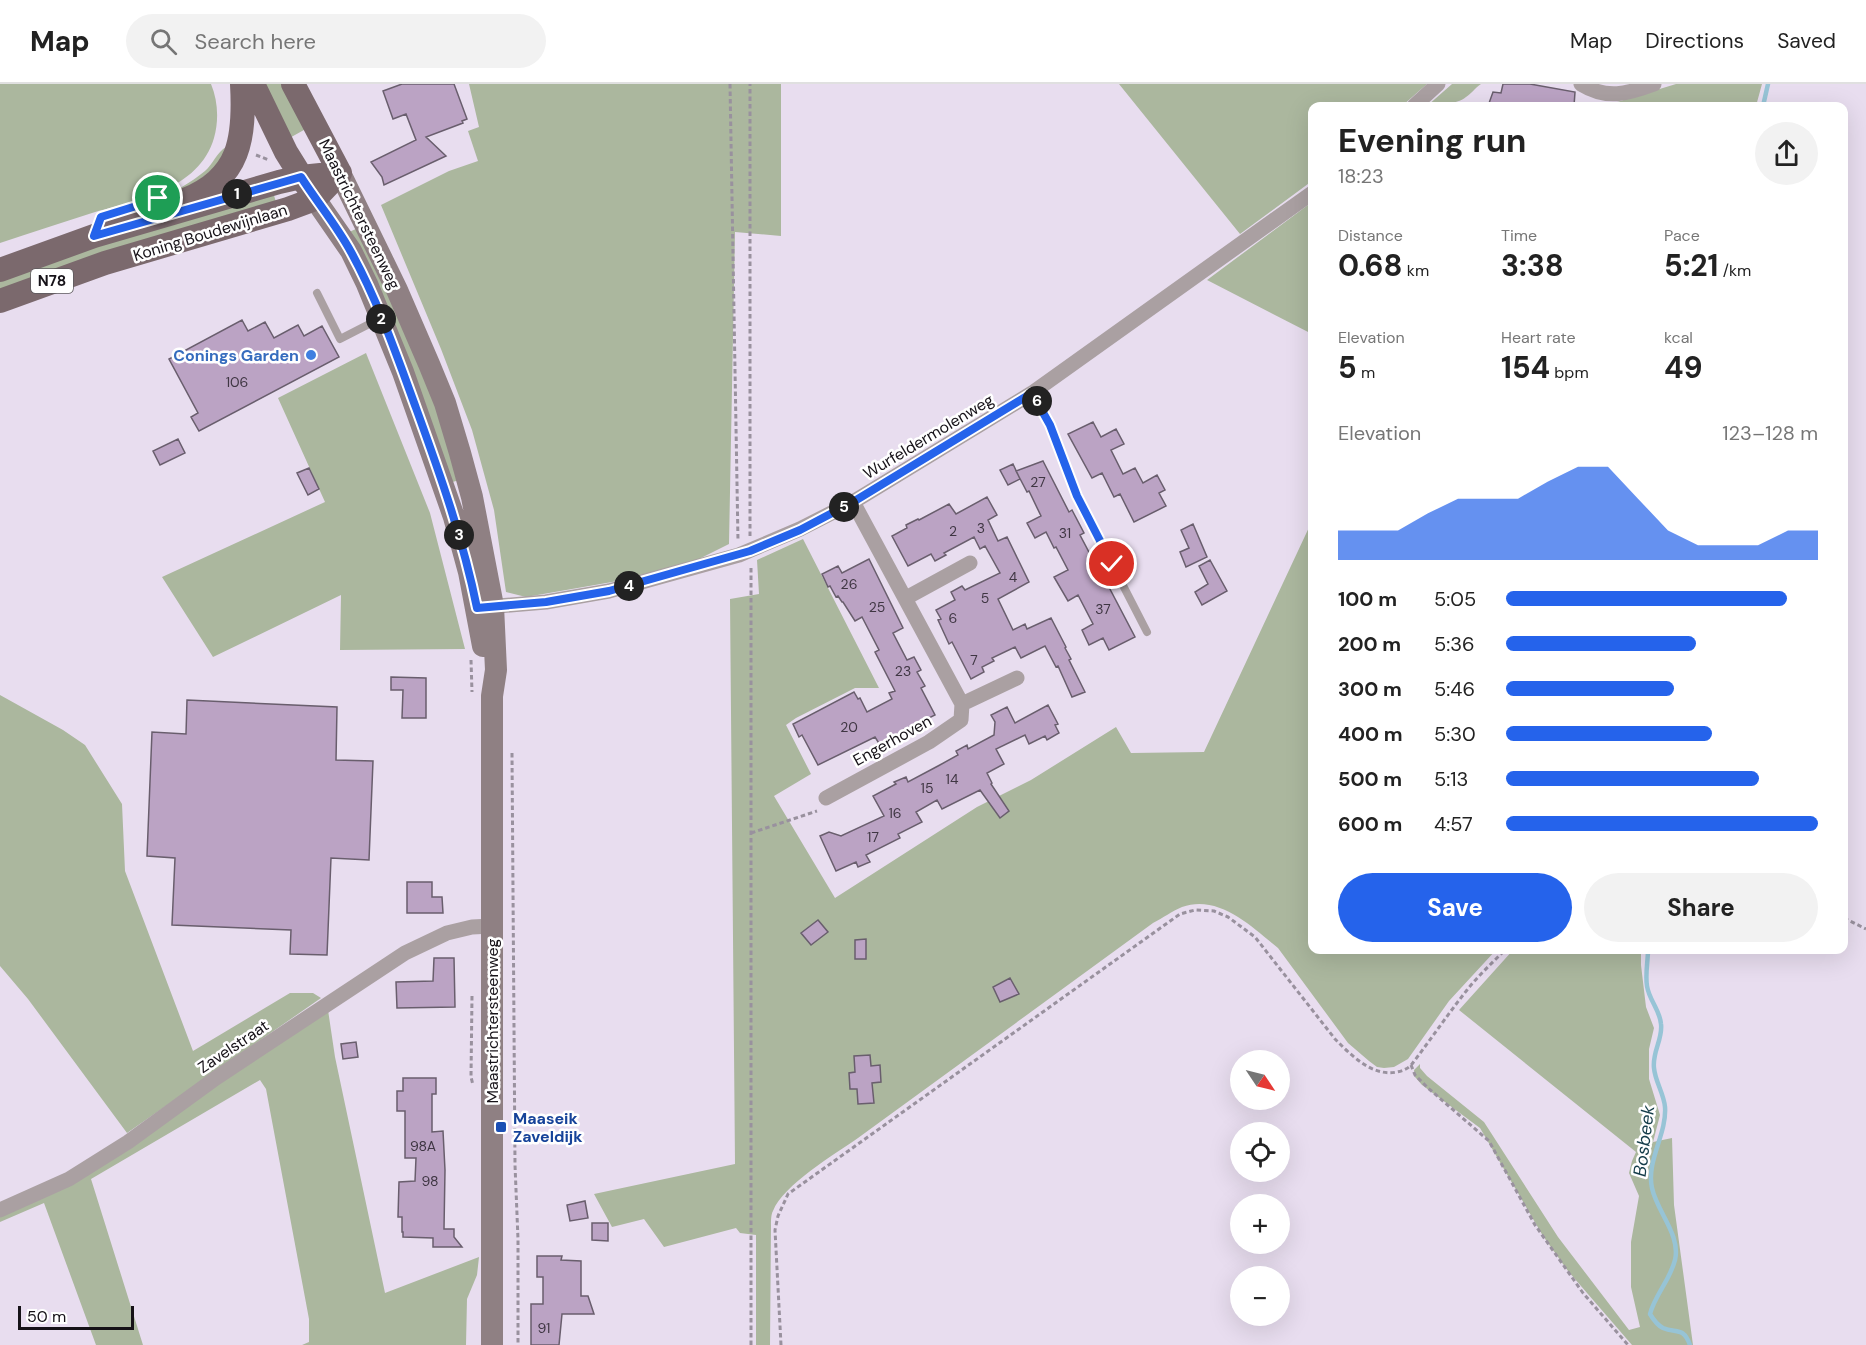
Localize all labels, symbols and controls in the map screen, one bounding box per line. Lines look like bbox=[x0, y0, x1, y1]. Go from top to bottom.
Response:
search box bbox=[126, 14, 546, 68]
text: Map bbox=[30, 23, 90, 60]
icon: search bbox=[147, 25, 180, 58]
text: Search here bbox=[195, 27, 316, 56]
text: Map bbox=[1570, 27, 1612, 55]
text: Directions bbox=[1645, 27, 1744, 55]
text: Saved bbox=[1777, 27, 1836, 55]
text: Evening run bbox=[1338, 119, 1526, 162]
button: share bbox=[1755, 122, 1818, 185]
street label: Maastrichtersteenweg bbox=[314, 135, 405, 293]
text: 18:23 bbox=[1338, 163, 1384, 189]
pin bbox=[132, 172, 183, 223]
pin: 1 bbox=[222, 179, 252, 209]
icon: arrive bbox=[141, 181, 174, 214]
text: 1 bbox=[234, 183, 240, 204]
street label: Koning Boudewijnlaan bbox=[131, 199, 290, 266]
text: Distance bbox=[1338, 225, 1403, 246]
text: Time bbox=[1501, 225, 1537, 246]
text: Pace bbox=[1664, 225, 1700, 246]
text: 0.68 bbox=[1338, 246, 1403, 285]
text: 3:38 bbox=[1501, 246, 1564, 285]
text: 5:21 bbox=[1664, 246, 1719, 285]
text: km bbox=[1403, 260, 1429, 281]
text: /km bbox=[1719, 260, 1751, 281]
road number: N78 bbox=[31, 269, 73, 293]
pin: 2 bbox=[366, 304, 396, 334]
text: 2 bbox=[376, 308, 386, 329]
text: Elevation bbox=[1338, 327, 1405, 348]
text: Heart rate bbox=[1501, 327, 1576, 348]
text: kcal bbox=[1664, 327, 1693, 348]
place label: Conings Garden bbox=[173, 345, 299, 366]
marker: Conings Garden bbox=[304, 348, 318, 362]
text: 5 bbox=[1338, 348, 1357, 387]
text: 154 bbox=[1501, 348, 1550, 387]
text: 49 bbox=[1664, 348, 1703, 387]
text: m bbox=[1357, 362, 1375, 383]
text: bpm bbox=[1550, 362, 1589, 383]
house number: 106 bbox=[226, 373, 248, 391]
pin: 6 bbox=[1022, 386, 1052, 416]
street label: Wurfeldermolenweg bbox=[859, 389, 997, 484]
text: 6 bbox=[1032, 390, 1042, 411]
text: Elevation bbox=[1338, 420, 1421, 446]
text: 123–128 m bbox=[1722, 420, 1818, 446]
house number: 27 bbox=[1030, 473, 1046, 491]
pin: 5 bbox=[829, 492, 859, 522]
text: 5 bbox=[839, 496, 849, 517]
house number: 3 bbox=[977, 519, 985, 537]
pin: 3 bbox=[444, 520, 474, 550]
house number: 2 bbox=[949, 522, 957, 540]
text: 3 bbox=[454, 524, 464, 545]
house number: 31 bbox=[1059, 524, 1071, 542]
pin bbox=[1086, 538, 1137, 589]
icon: check bbox=[1095, 547, 1128, 580]
house number: 4 bbox=[1009, 568, 1018, 586]
pin: 4 bbox=[614, 571, 644, 601]
text: 4 bbox=[624, 575, 634, 596]
house number: 26 bbox=[841, 575, 857, 593]
text: 100 m bbox=[1338, 586, 1397, 612]
text: 5:05 bbox=[1434, 586, 1476, 612]
house number: 5 bbox=[981, 589, 989, 607]
house number: 25 bbox=[869, 598, 885, 616]
house number: 37 bbox=[1095, 600, 1111, 618]
house number: 6 bbox=[949, 609, 957, 627]
text: 200 m bbox=[1338, 631, 1401, 657]
text: 5:36 bbox=[1434, 631, 1475, 657]
house number: 7 bbox=[970, 651, 978, 669]
house number: 23 bbox=[895, 662, 911, 680]
text: 300 m bbox=[1338, 676, 1402, 702]
text: 5:46 bbox=[1434, 676, 1475, 702]
street label: Engerhoven bbox=[849, 710, 935, 771]
house number: 20 bbox=[840, 718, 858, 736]
text: 400 m bbox=[1338, 721, 1403, 747]
text: 5:30 bbox=[1434, 721, 1476, 747]
text: 500 m bbox=[1338, 766, 1402, 792]
text: 5:13 bbox=[1434, 766, 1468, 792]
house number: 14 bbox=[946, 770, 959, 788]
house number: 15 bbox=[921, 779, 933, 797]
house number: 16 bbox=[888, 804, 902, 822]
text: 600 m bbox=[1338, 811, 1402, 837]
text: 4:57 bbox=[1434, 811, 1473, 837]
house number: 17 bbox=[867, 828, 879, 846]
button: Save bbox=[1338, 873, 1572, 942]
button: Share bbox=[1584, 873, 1818, 942]
street label: Maastrichtersteenweg bbox=[482, 938, 503, 1103]
street label: Zavelstraat bbox=[194, 1015, 273, 1078]
north arrow bbox=[1230, 1050, 1290, 1110]
map controls bbox=[1230, 1050, 1290, 1326]
water label: Bosbeek bbox=[1628, 1103, 1660, 1178]
place label: Maaseik Zaveldijk bbox=[513, 1108, 583, 1147]
marker: Maaseik Zaveldijk bbox=[494, 1120, 508, 1134]
button: locate bbox=[1230, 1122, 1290, 1182]
house number: 98A bbox=[410, 1137, 436, 1155]
house number: 98 bbox=[421, 1172, 439, 1190]
button: + bbox=[1230, 1194, 1290, 1254]
button: − bbox=[1230, 1266, 1290, 1326]
scale bar bbox=[18, 1303, 134, 1330]
text: 50 m bbox=[27, 1306, 66, 1327]
house number: 91 bbox=[538, 1319, 550, 1337]

